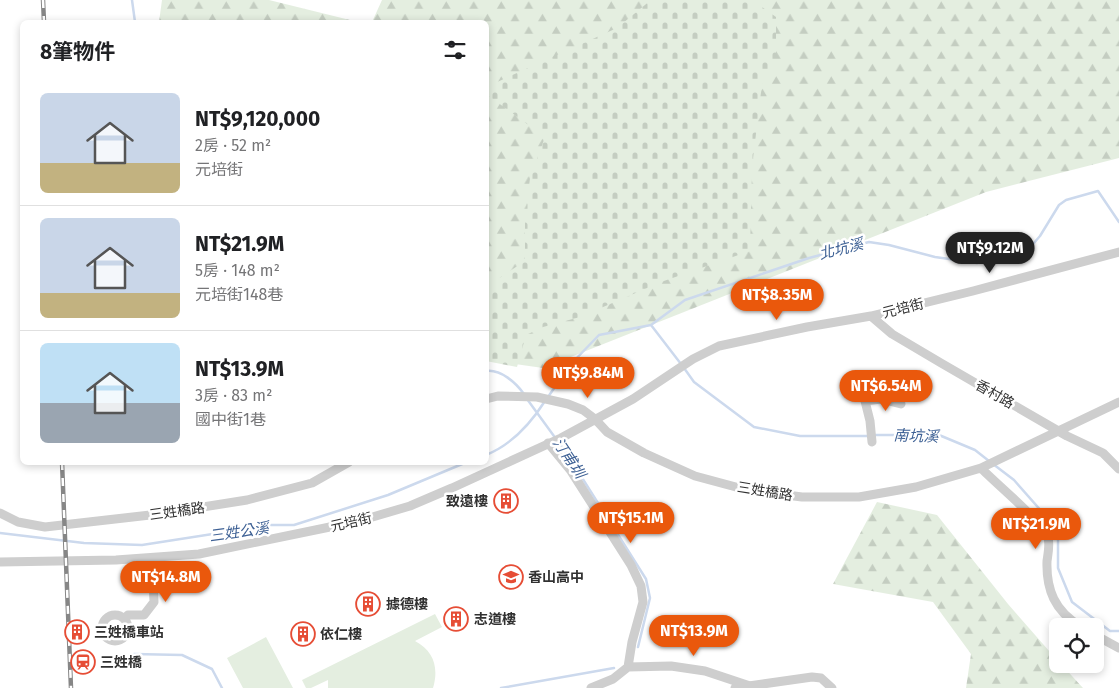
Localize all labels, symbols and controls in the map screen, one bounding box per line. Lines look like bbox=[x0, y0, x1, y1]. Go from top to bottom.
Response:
icon: filters bbox=[441, 36, 469, 64]
text: 8筆物件 bbox=[40, 39, 115, 65]
text: NT$9,120,000 bbox=[195, 106, 320, 132]
icon: home bbox=[80, 113, 140, 173]
text: 2房 · 52 m² bbox=[195, 136, 271, 155]
text: 元培街 bbox=[195, 160, 243, 179]
text: NT$21.9M bbox=[195, 231, 284, 257]
pin: NT$9.12M bbox=[938, 232, 1042, 274]
water label: 北坑溪 bbox=[817, 234, 867, 263]
icon: home bbox=[80, 238, 140, 298]
text: NT$9.12M bbox=[957, 238, 1023, 257]
text: 5房 · 148 m² bbox=[195, 261, 280, 280]
pin: NT$8.35M bbox=[725, 278, 829, 321]
text: 元培街148巷 bbox=[195, 285, 283, 304]
text: NT$8.35M bbox=[742, 285, 812, 304]
street label: 元培街 bbox=[881, 295, 926, 322]
text: NT$13.9M bbox=[195, 356, 284, 382]
pin: NT$9.84M bbox=[536, 356, 640, 399]
icon: home bbox=[80, 363, 140, 423]
text: NT$9.84M bbox=[552, 363, 624, 382]
pin: NT$6.54M bbox=[834, 370, 938, 412]
text: NT$6.54M bbox=[851, 376, 921, 395]
street label: 香村路 bbox=[972, 377, 1017, 412]
text: 3房 · 83 m² bbox=[195, 386, 272, 405]
text: 國中街1巷 bbox=[195, 410, 266, 429]
water label: 南坑溪 bbox=[893, 426, 941, 446]
water label: 汀甫圳 bbox=[549, 434, 590, 483]
street label: 三姓橋路 bbox=[736, 479, 794, 504]
building icon: 致遠樓 bbox=[493, 488, 519, 514]
place label: 致遠樓 bbox=[446, 493, 488, 510]
street label: 三姓橋路 bbox=[148, 499, 206, 524]
pin: NT$15.1M bbox=[579, 502, 683, 544]
text: NT$15.1M bbox=[598, 508, 664, 527]
pin: NT$21.9M bbox=[984, 508, 1088, 550]
street label: 元培街 bbox=[329, 509, 373, 535]
text: NT$21.9M bbox=[1002, 514, 1070, 533]
water label: 三姓公溪 bbox=[208, 519, 272, 545]
pin: NT$14.8M bbox=[114, 560, 218, 603]
school or university icon: 香山高中 bbox=[498, 564, 524, 590]
text: NT$14.8M bbox=[131, 567, 201, 586]
place label: 香山高中 bbox=[528, 569, 584, 586]
building icon: 據德樓 bbox=[355, 591, 381, 617]
place label: 據德樓 bbox=[386, 596, 428, 613]
building icon: 志道樓 bbox=[443, 606, 469, 632]
place label: 志道樓 bbox=[474, 611, 516, 628]
pin: NT$13.9M bbox=[642, 614, 746, 657]
map controls bbox=[1049, 618, 1104, 673]
button: locate bbox=[1049, 618, 1104, 673]
building icon: 三姓橋車站 bbox=[64, 619, 90, 645]
building icon: 依仁樓 bbox=[290, 621, 316, 647]
text: NT$13.9M bbox=[660, 621, 728, 640]
place label: 三姓橋車站 bbox=[94, 624, 164, 641]
place label: 依仁樓 bbox=[320, 626, 362, 643]
station icon: 三姓橋 bbox=[70, 649, 96, 675]
place label: 三姓橋 bbox=[100, 654, 142, 671]

